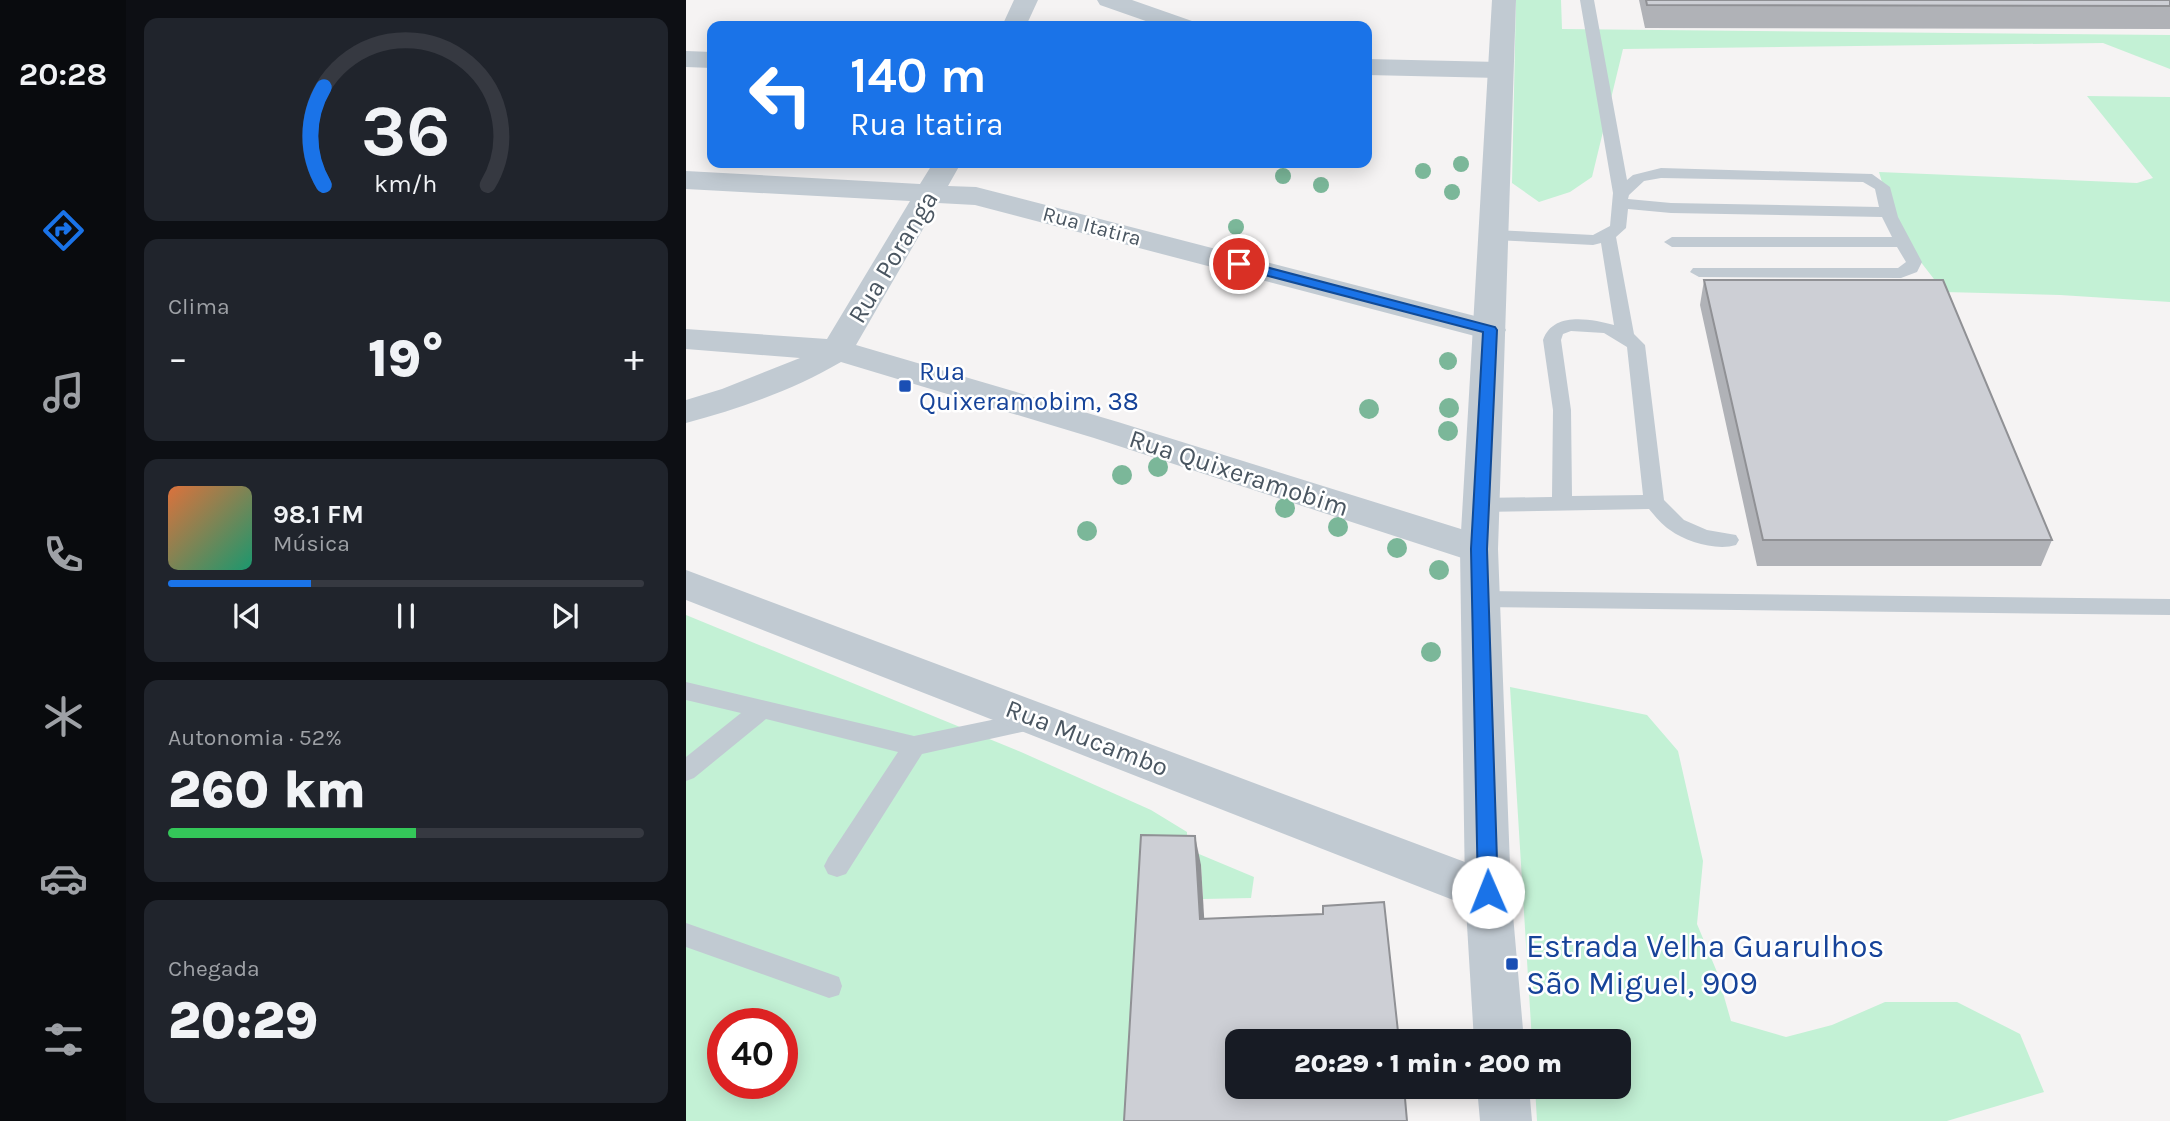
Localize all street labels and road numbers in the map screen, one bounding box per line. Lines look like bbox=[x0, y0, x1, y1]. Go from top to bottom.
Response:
street label: Rua Poranga bbox=[841, 185, 945, 329]
street label: Rua Itatira bbox=[1040, 201, 1144, 251]
street label: Rua Quixeramobim bbox=[1125, 423, 1353, 523]
street label: Rua Mucambo bbox=[1001, 693, 1173, 783]

